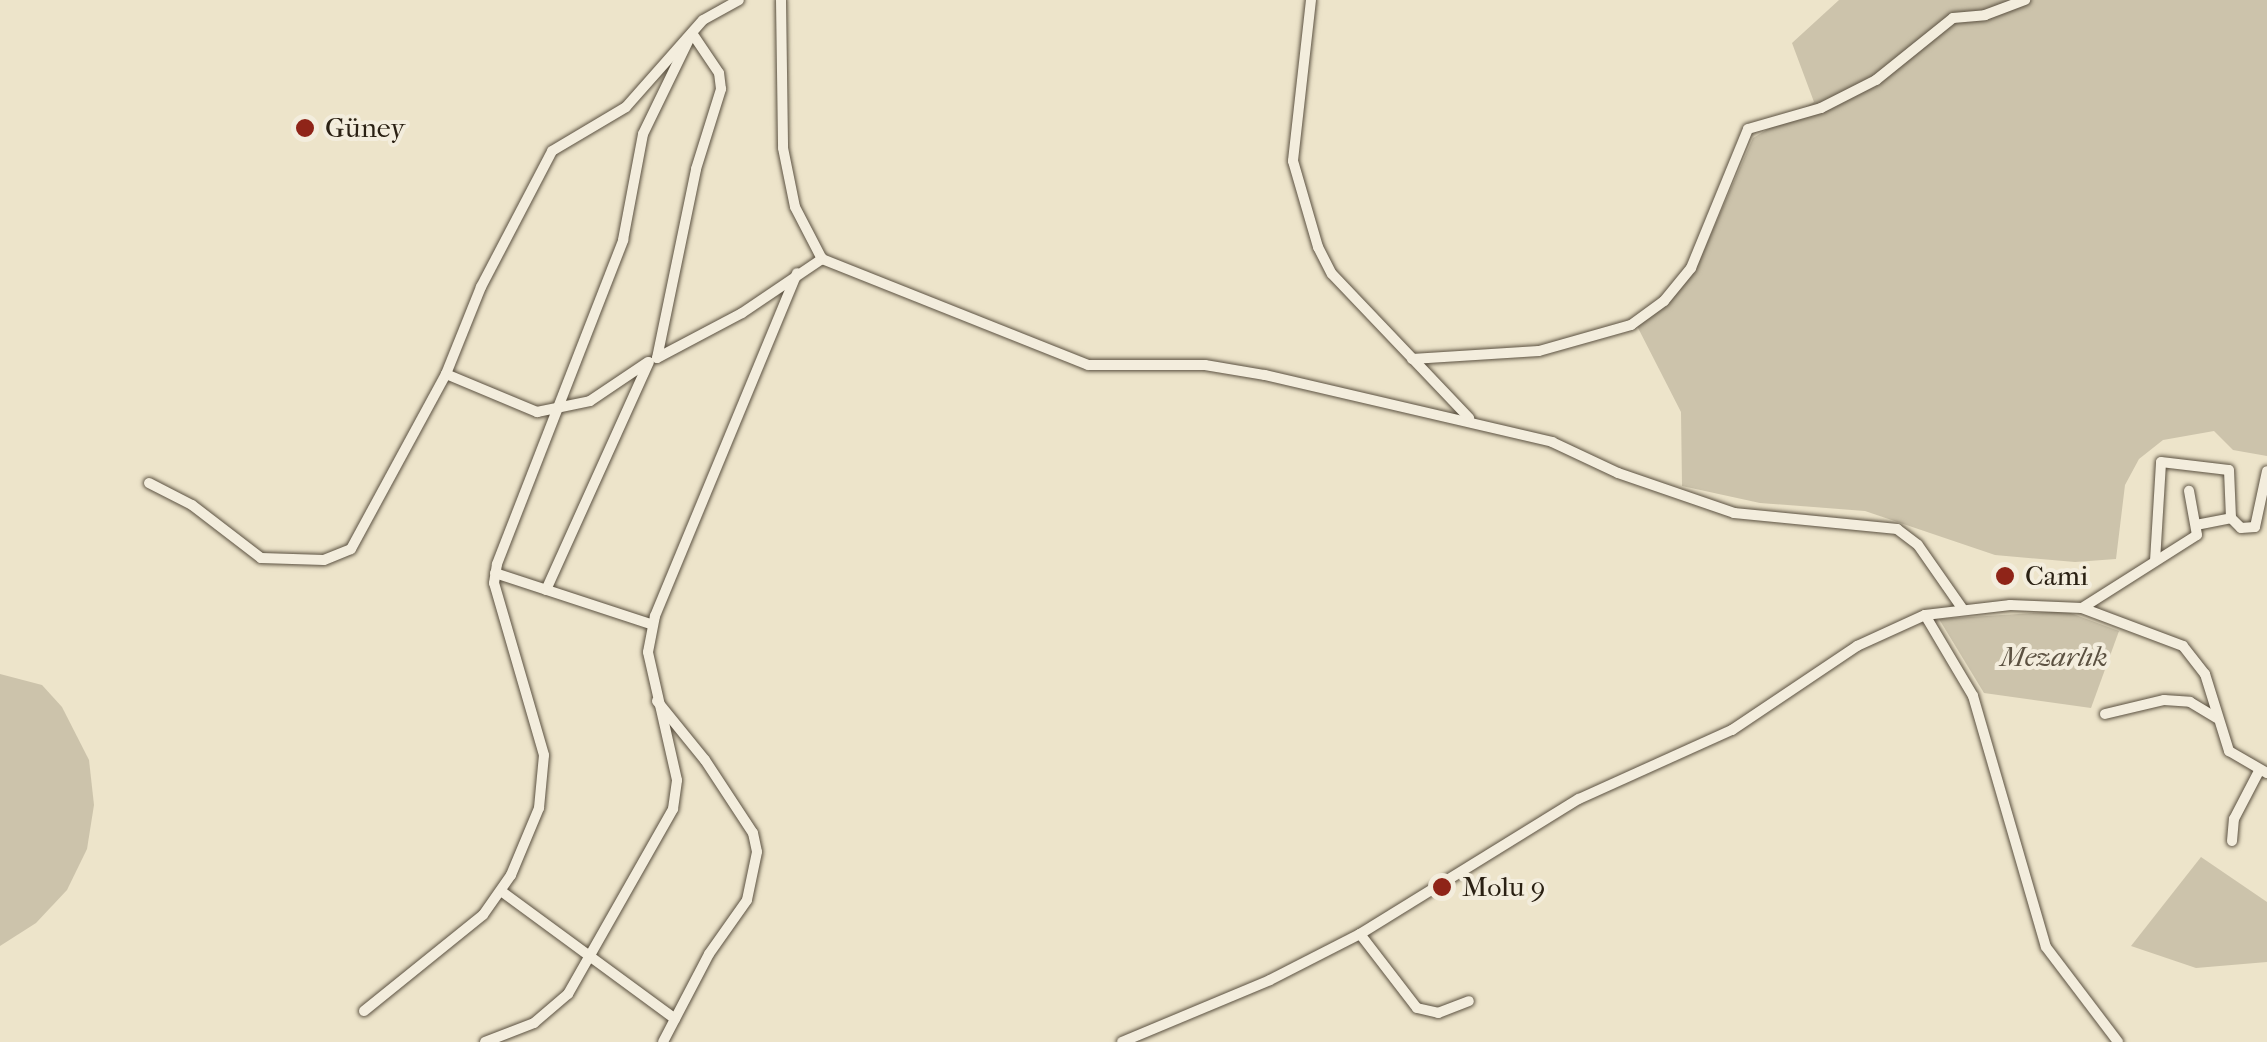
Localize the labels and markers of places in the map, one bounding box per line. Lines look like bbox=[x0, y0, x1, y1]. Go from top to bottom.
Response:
place label: Güney bbox=[325, 111, 405, 145]
marker: Güney bbox=[294, 117, 316, 139]
place label: Cami bbox=[2025, 559, 2088, 593]
marker: Cami bbox=[1994, 565, 2016, 587]
place label: Molu 9 bbox=[1462, 870, 1545, 904]
marker: Molu 9 bbox=[1431, 876, 1453, 898]

